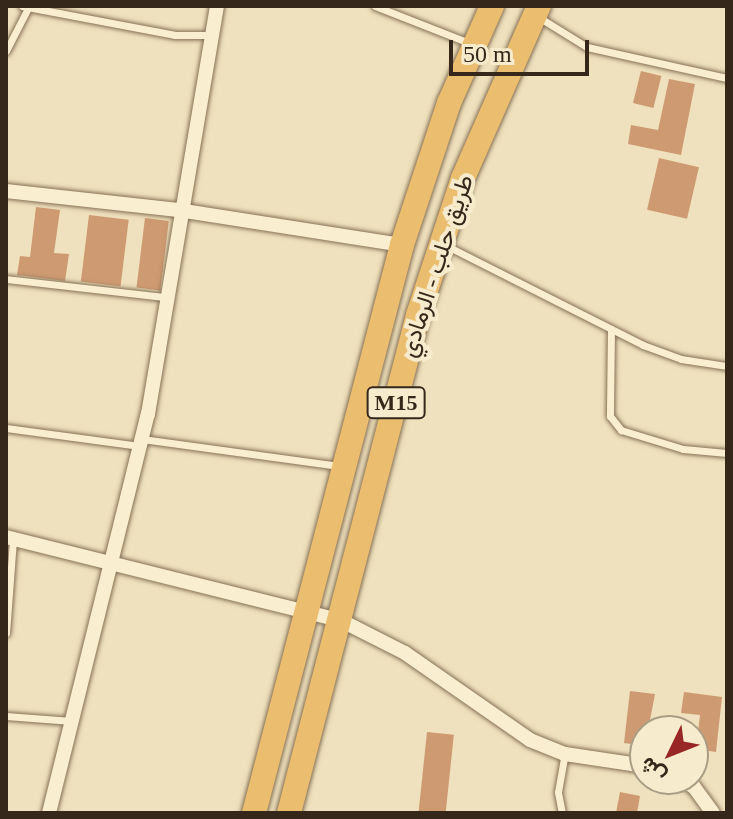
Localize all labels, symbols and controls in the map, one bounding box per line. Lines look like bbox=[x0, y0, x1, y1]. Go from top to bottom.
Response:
scale bar bbox=[453, 24, 593, 74]
text: 50 m bbox=[463, 41, 512, 67]
street label: طريق حلب - الرمادي bbox=[394, 171, 480, 361]
road number: M15 bbox=[366, 385, 426, 421]
north arrow bbox=[629, 715, 709, 795]
text: ش bbox=[634, 752, 671, 789]

